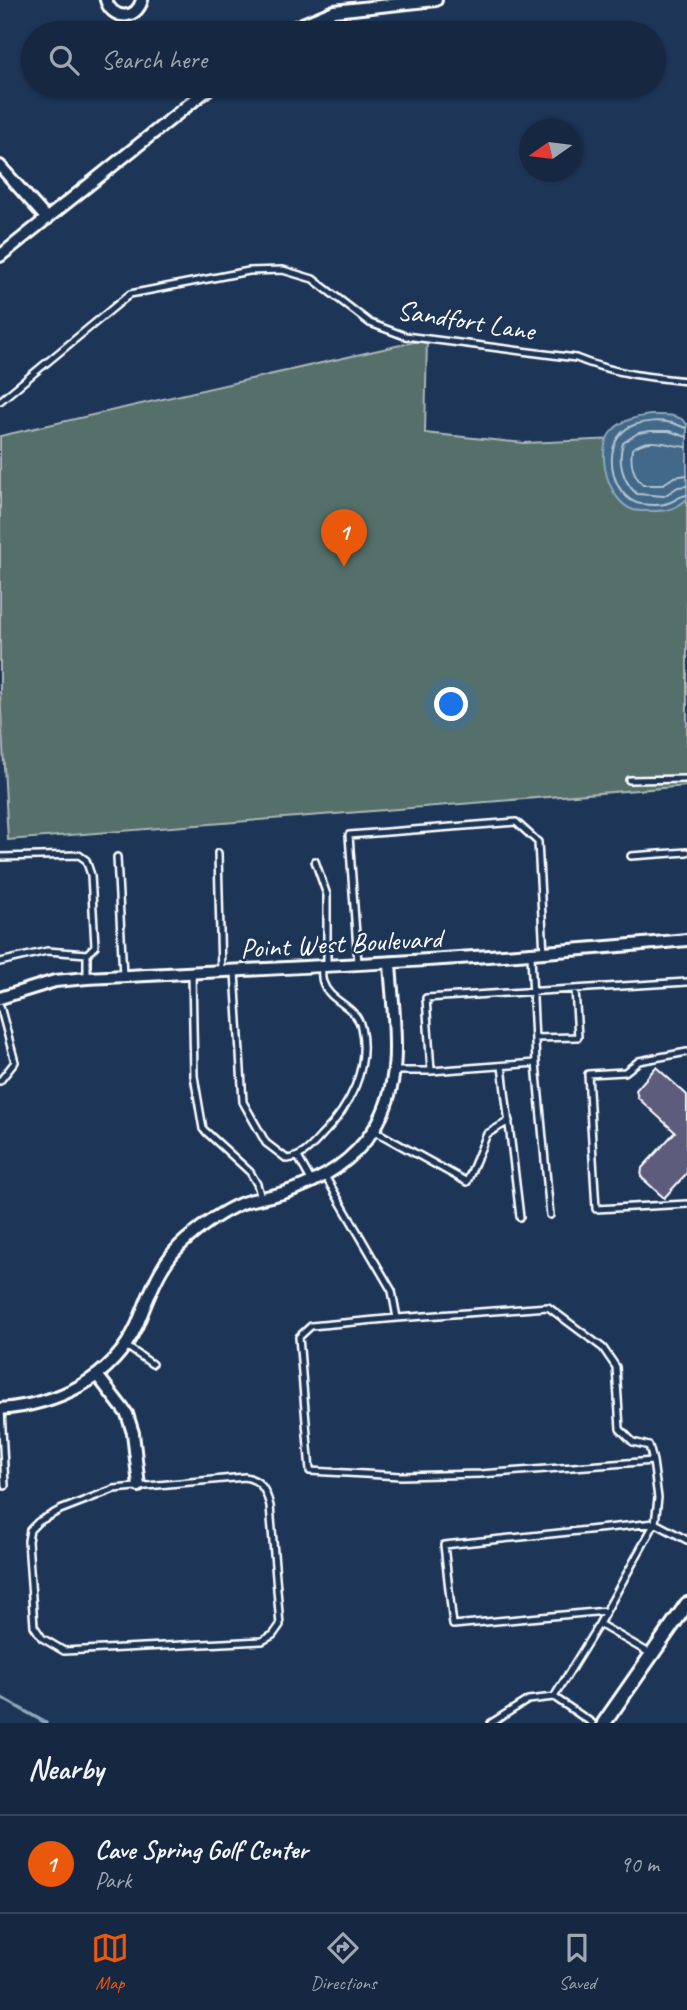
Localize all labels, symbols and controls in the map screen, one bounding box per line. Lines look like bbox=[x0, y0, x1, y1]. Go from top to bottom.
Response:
search box bbox=[21, 21, 666, 98]
icon: search bbox=[45, 41, 83, 79]
text: Search here bbox=[101, 43, 207, 76]
north arrow bbox=[519, 119, 582, 182]
street label: Sandfort Lane bbox=[395, 292, 539, 348]
pin: 1 bbox=[321, 509, 367, 567]
your location bbox=[434, 687, 468, 721]
street label: Point West Boulevard bbox=[239, 920, 447, 966]
text: Nearby bbox=[28, 1750, 104, 1788]
text: Cave Spring Golf Center bbox=[95, 1833, 308, 1866]
text: 1 bbox=[46, 1850, 56, 1879]
text: 90 m bbox=[620, 1850, 659, 1879]
text: Park bbox=[95, 1866, 131, 1895]
tab: Map bbox=[91, 1929, 129, 1995]
tab: Directions bbox=[310, 1929, 377, 1995]
tab: Saved bbox=[558, 1929, 596, 1995]

